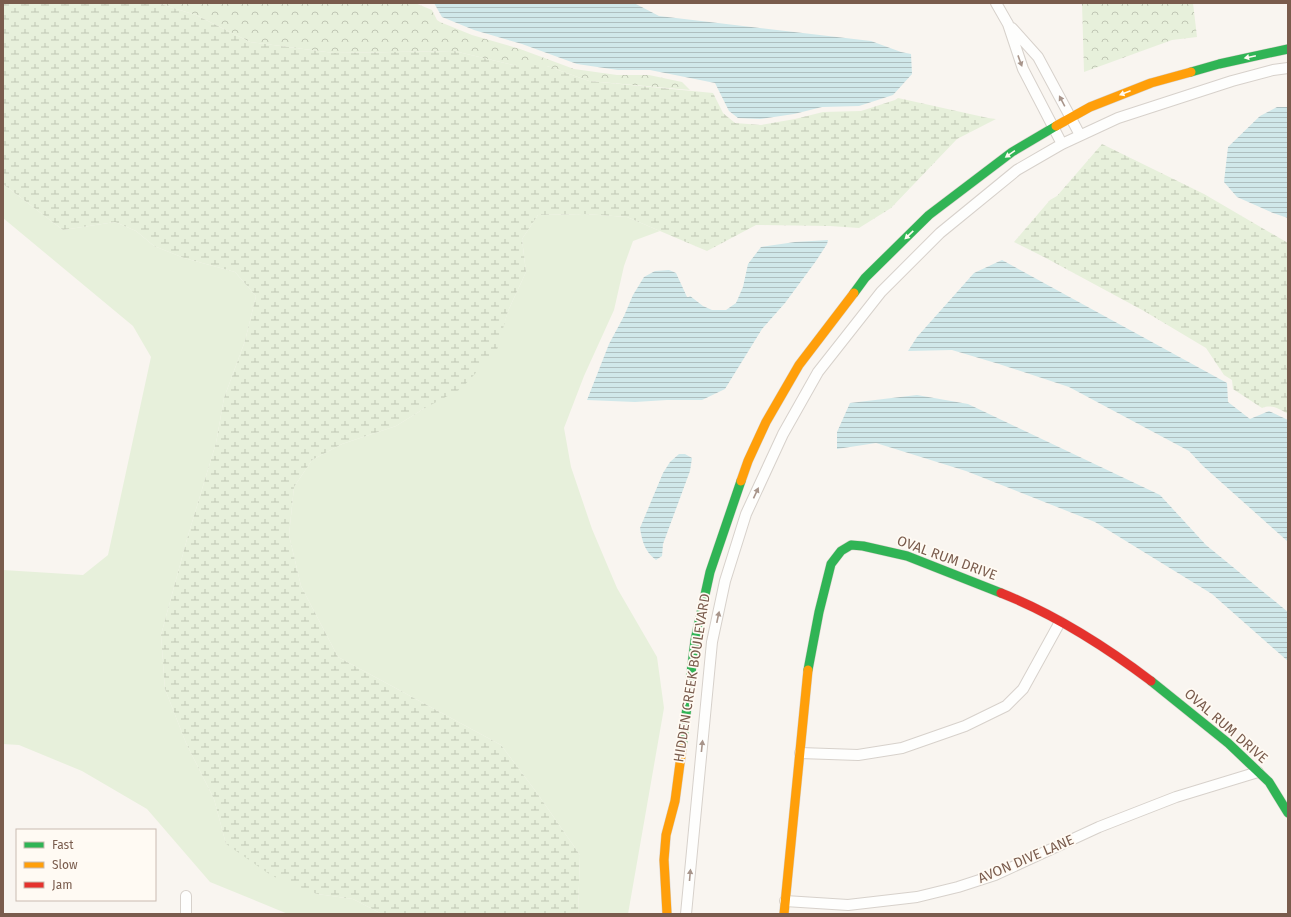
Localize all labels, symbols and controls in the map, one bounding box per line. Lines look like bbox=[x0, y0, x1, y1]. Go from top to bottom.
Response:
one-way arrow bbox=[1244, 54, 1256, 60]
one-way arrow bbox=[1017, 55, 1023, 67]
one-way arrow bbox=[1119, 91, 1131, 97]
one-way arrow bbox=[1058, 95, 1065, 107]
one-way arrow bbox=[1005, 150, 1016, 158]
one-way arrow bbox=[904, 230, 914, 240]
one-way arrow bbox=[753, 486, 759, 498]
street label: OVAL RUM DRIVE bbox=[895, 532, 999, 584]
street label: HIDDEN CREEK BOULEVARD bbox=[670, 592, 714, 764]
one-way arrow bbox=[715, 611, 721, 623]
street label: OVAL RUM DRIVE bbox=[1181, 685, 1271, 767]
one-way arrow bbox=[699, 740, 705, 752]
legend bbox=[16, 829, 156, 901]
street label: AVON DIVE LANE bbox=[975, 831, 1077, 887]
text: Fast bbox=[52, 838, 74, 852]
text: Slow bbox=[52, 858, 78, 872]
one-way arrow bbox=[686, 869, 693, 881]
text: Jam bbox=[52, 878, 72, 892]

